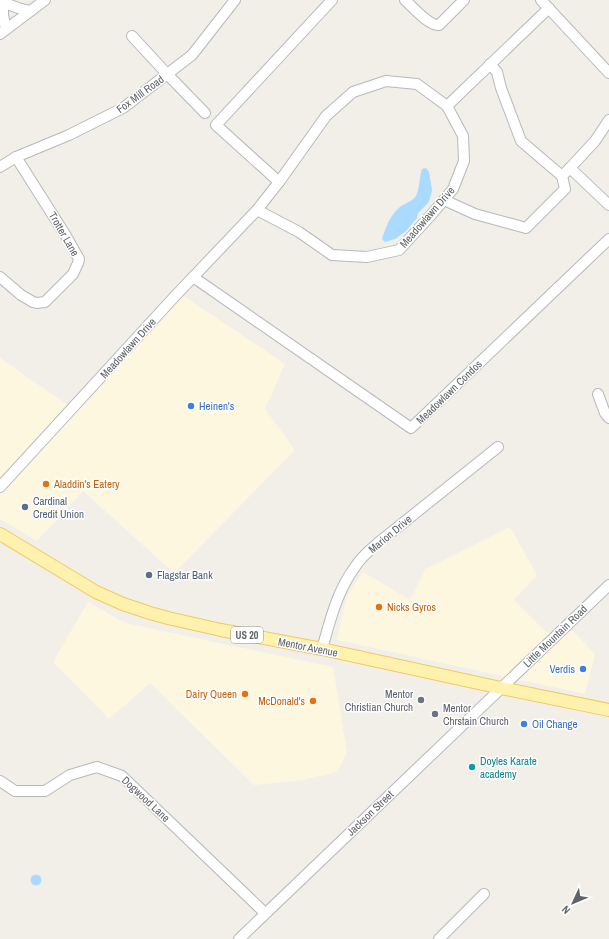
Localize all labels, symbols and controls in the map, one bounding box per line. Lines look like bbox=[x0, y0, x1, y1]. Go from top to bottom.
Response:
street label: Fox Mill Road bbox=[114, 72, 166, 116]
street label: Meadowlawn Drive bbox=[397, 183, 457, 251]
street label: Trotter Lane bbox=[46, 209, 82, 259]
street label: Meadowlawn Drive bbox=[97, 315, 159, 381]
street label: Meadowlawn Condos bbox=[413, 357, 485, 427]
place label: Heinen's bbox=[199, 399, 235, 413]
marker: Heinen's bbox=[186, 401, 196, 411]
place label: Aladdin's Eatery bbox=[53, 477, 120, 491]
marker: Aladdin's Eatery bbox=[41, 479, 51, 489]
place label: Cardinal Credit Union bbox=[33, 494, 84, 521]
marker: Cardinal Credit Union bbox=[20, 502, 30, 512]
street label: Marion Drive bbox=[366, 512, 414, 556]
place label: Flagstar Bank bbox=[157, 568, 213, 582]
marker: Flagstar Bank bbox=[144, 570, 154, 580]
place label: Nicks Gyros bbox=[387, 600, 437, 614]
marker: Nicks Gyros bbox=[374, 602, 384, 612]
street label: Little Mountain Road bbox=[520, 602, 590, 670]
road number: US 20 bbox=[231, 627, 263, 643]
street label: Mentor Avenue bbox=[277, 634, 339, 660]
place label: Verdis bbox=[549, 662, 575, 676]
marker: Verdis bbox=[578, 664, 588, 674]
place label: Dairy Queen bbox=[186, 687, 237, 701]
place label: Mentor Christian Church bbox=[345, 687, 413, 714]
marker: Dairy Queen bbox=[240, 689, 250, 699]
place label: McDonald's bbox=[258, 694, 305, 708]
marker: Mentor Christian Church bbox=[416, 695, 426, 705]
marker: McDonald's bbox=[308, 696, 318, 706]
place label: Mentor Chrstain Church bbox=[443, 701, 509, 728]
marker: Mentor Chrstain Church bbox=[430, 709, 440, 719]
place label: Oil Change bbox=[532, 717, 578, 731]
marker: Oil Change bbox=[519, 719, 529, 729]
place label: Doyles Karate academy bbox=[480, 754, 537, 781]
marker: Doyles Karate academy bbox=[467, 762, 477, 772]
street label: Dogwood Lane bbox=[119, 773, 173, 825]
street label: Jackson Street bbox=[344, 787, 397, 839]
north arrow bbox=[553, 883, 593, 923]
text: N bbox=[559, 903, 573, 917]

